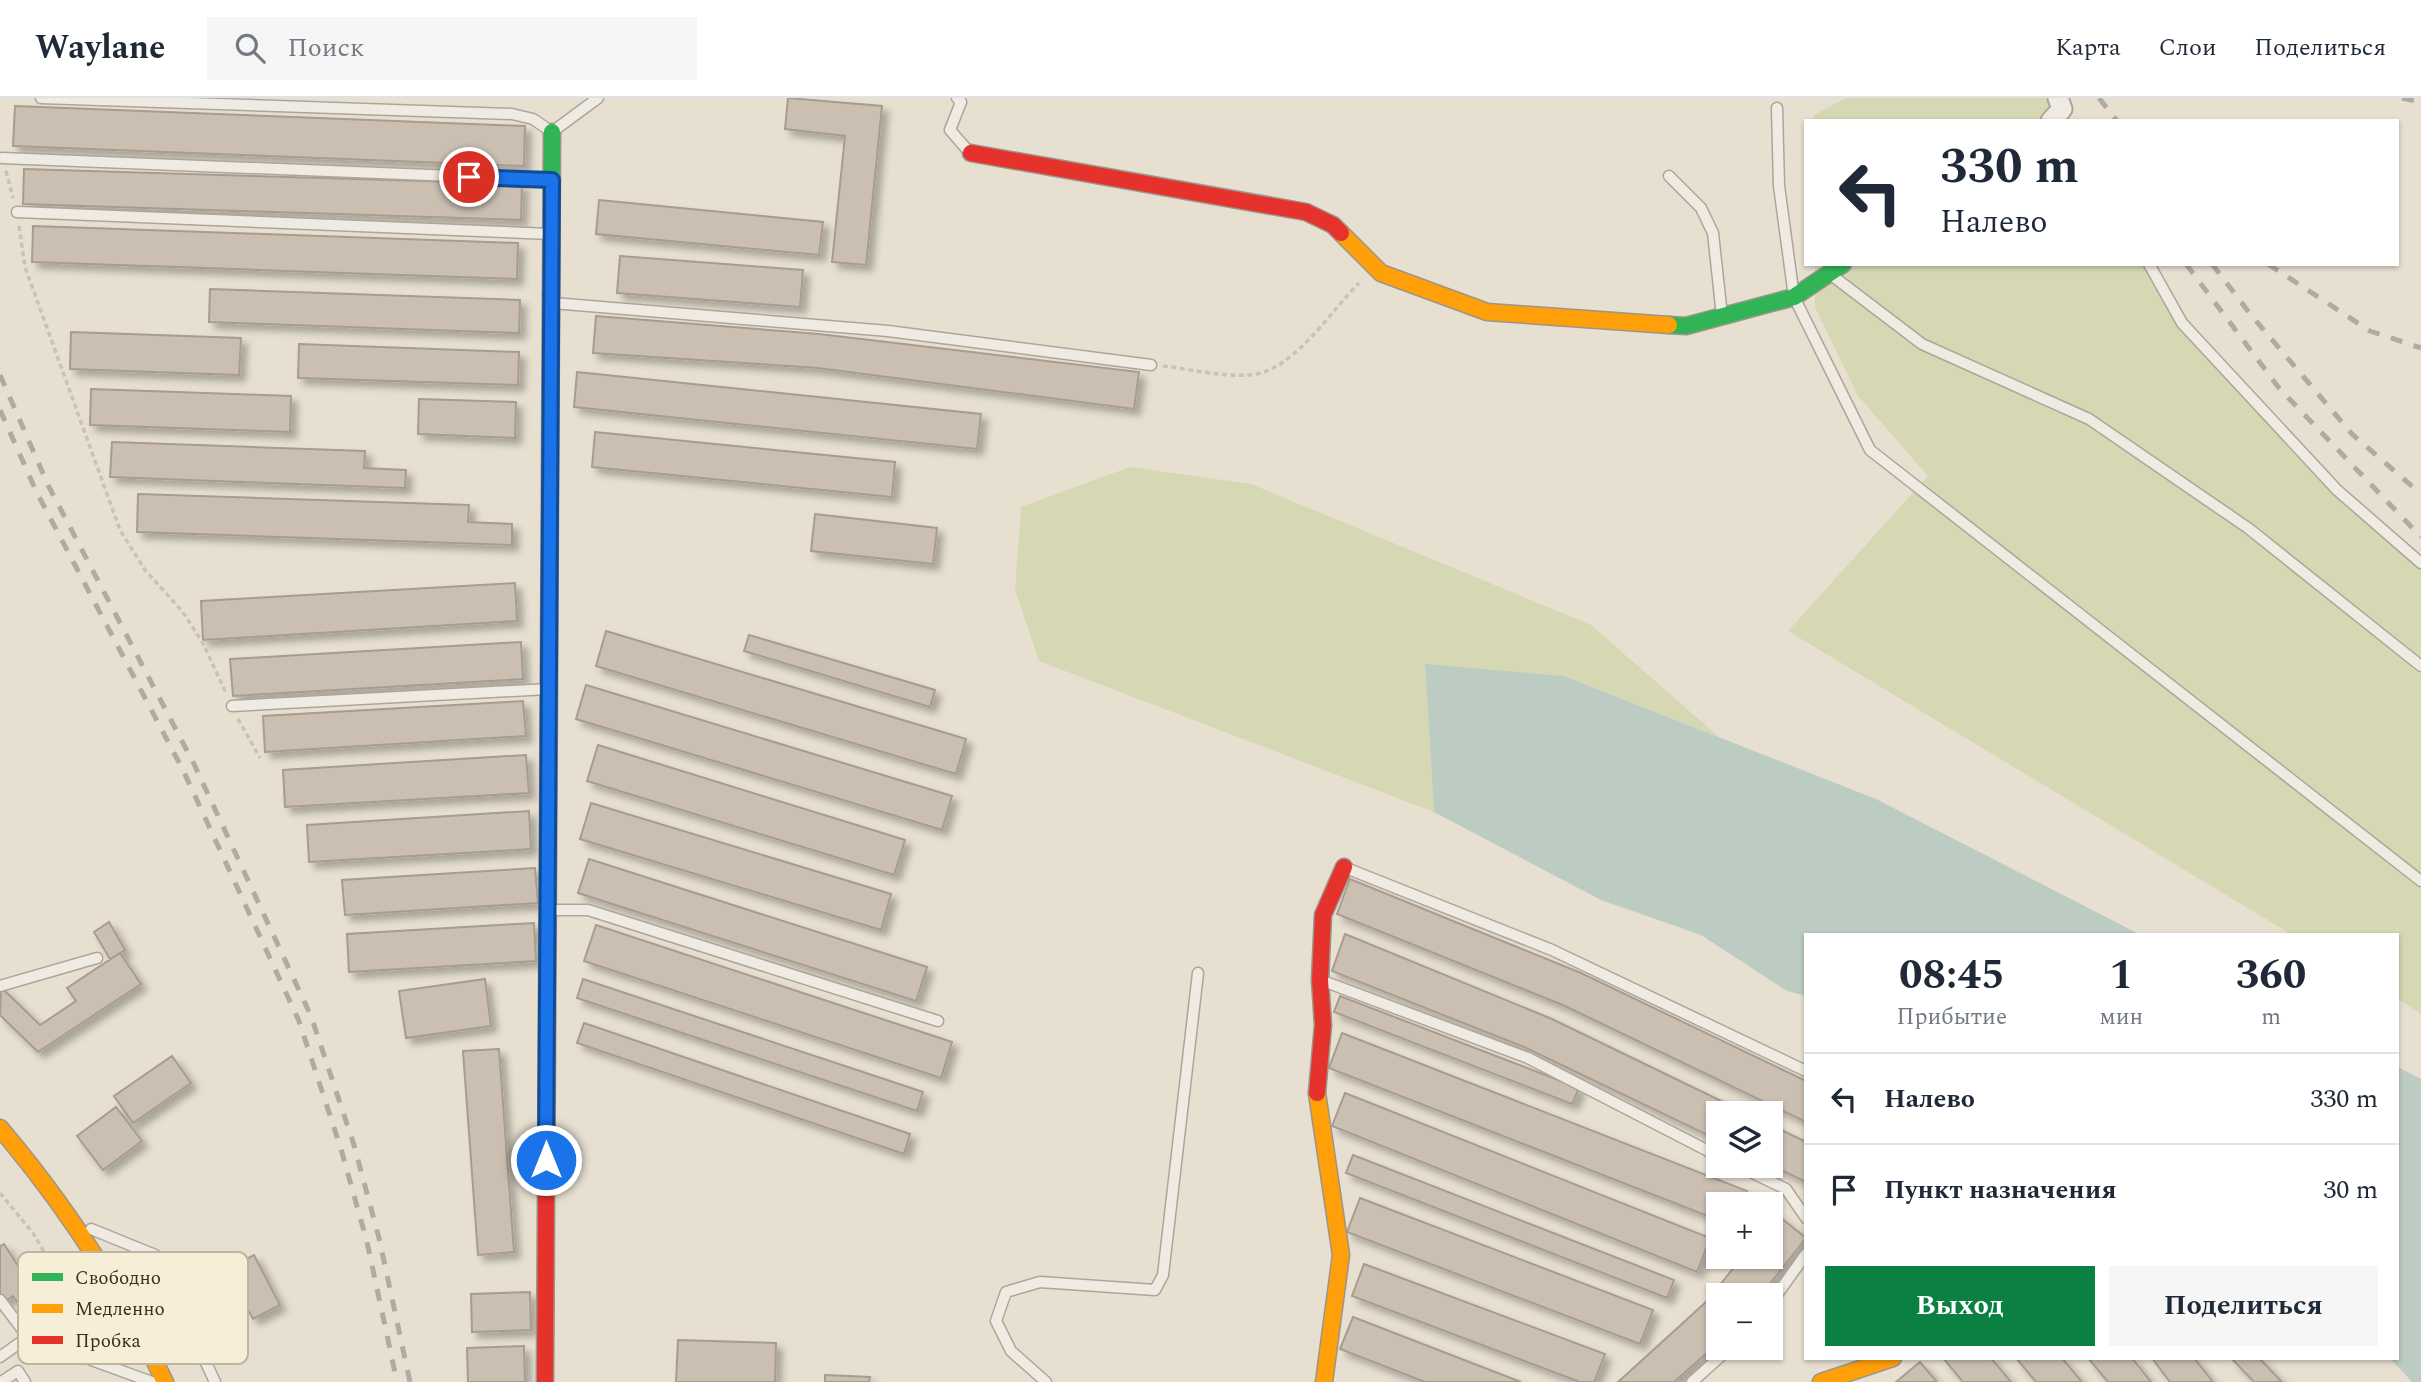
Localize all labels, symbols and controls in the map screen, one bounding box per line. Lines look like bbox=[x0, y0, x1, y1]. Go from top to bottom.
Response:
search box bbox=[207, 17, 697, 80]
text: Waylane bbox=[35, 23, 165, 73]
text: Поиск bbox=[287, 28, 364, 68]
icon: search bbox=[231, 29, 269, 67]
text: Карта bbox=[2055, 30, 2121, 66]
text: Слои bbox=[2159, 30, 2216, 66]
text: Поделиться bbox=[2254, 30, 2386, 66]
text: 330 m bbox=[1940, 130, 2079, 205]
pin bbox=[439, 147, 499, 207]
icon: left bbox=[1825, 147, 1916, 238]
icon: arrive bbox=[450, 158, 488, 196]
text: Налево bbox=[1940, 198, 2048, 247]
text: 08:45 bbox=[1899, 944, 2005, 1007]
text: 1 bbox=[2110, 944, 2133, 1007]
text: 360 bbox=[2236, 944, 2306, 1007]
text: Прибытие bbox=[1897, 1000, 2007, 1035]
text: мин bbox=[2100, 1000, 2143, 1035]
text: m bbox=[2261, 1000, 2281, 1035]
text: Налево bbox=[1884, 1079, 1975, 1119]
text: 330 m bbox=[2310, 1079, 2378, 1119]
icon: left bbox=[1825, 1080, 1863, 1118]
map controls bbox=[1706, 1101, 1783, 1360]
button: layers bbox=[1706, 1101, 1783, 1178]
position arrow bbox=[509, 1123, 583, 1197]
text: Пункт назначения bbox=[1884, 1170, 2117, 1210]
text: 30 m bbox=[2323, 1170, 2378, 1210]
icon: arrive bbox=[1825, 1171, 1863, 1209]
button: + bbox=[1706, 1192, 1783, 1269]
legend bbox=[18, 1252, 248, 1364]
text: Свободно bbox=[75, 1264, 161, 1293]
button: Выход bbox=[1825, 1266, 2095, 1346]
button: Поделиться bbox=[2109, 1266, 2378, 1346]
button: − bbox=[1706, 1283, 1783, 1360]
text: Медленно bbox=[75, 1295, 165, 1324]
text: Пробка bbox=[75, 1327, 142, 1356]

